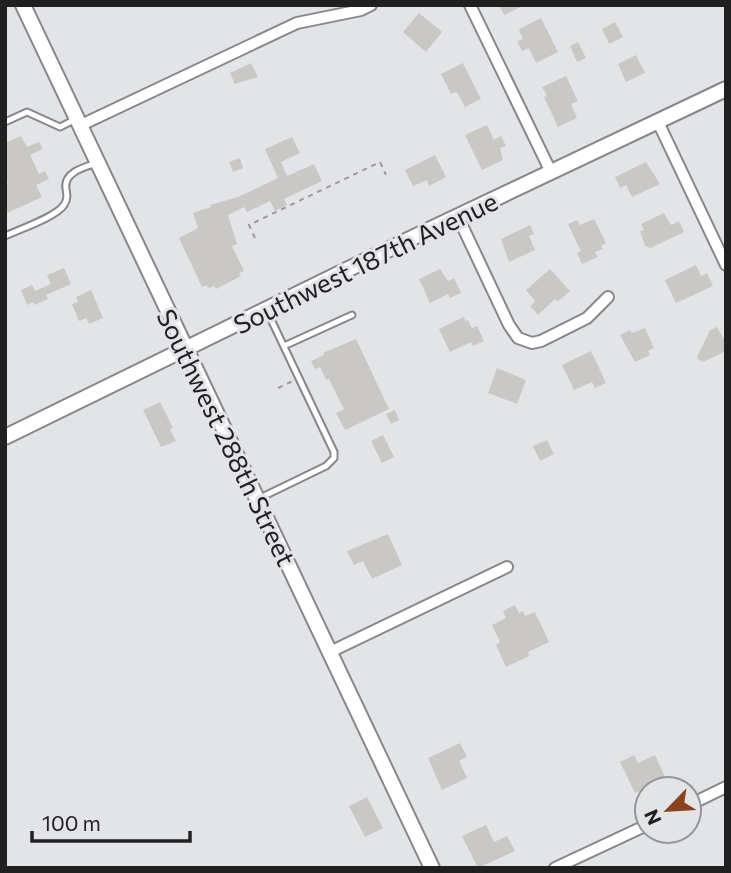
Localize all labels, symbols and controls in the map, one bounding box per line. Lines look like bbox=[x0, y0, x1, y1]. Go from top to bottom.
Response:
street label: Southwest 187th Avenue bbox=[228, 185, 502, 339]
street label: Southwest 288th Street bbox=[151, 303, 303, 571]
north arrow bbox=[633, 775, 703, 845]
scale bar bbox=[32, 800, 189, 844]
text: N bbox=[639, 806, 666, 829]
text: 100 m bbox=[42, 810, 101, 835]

